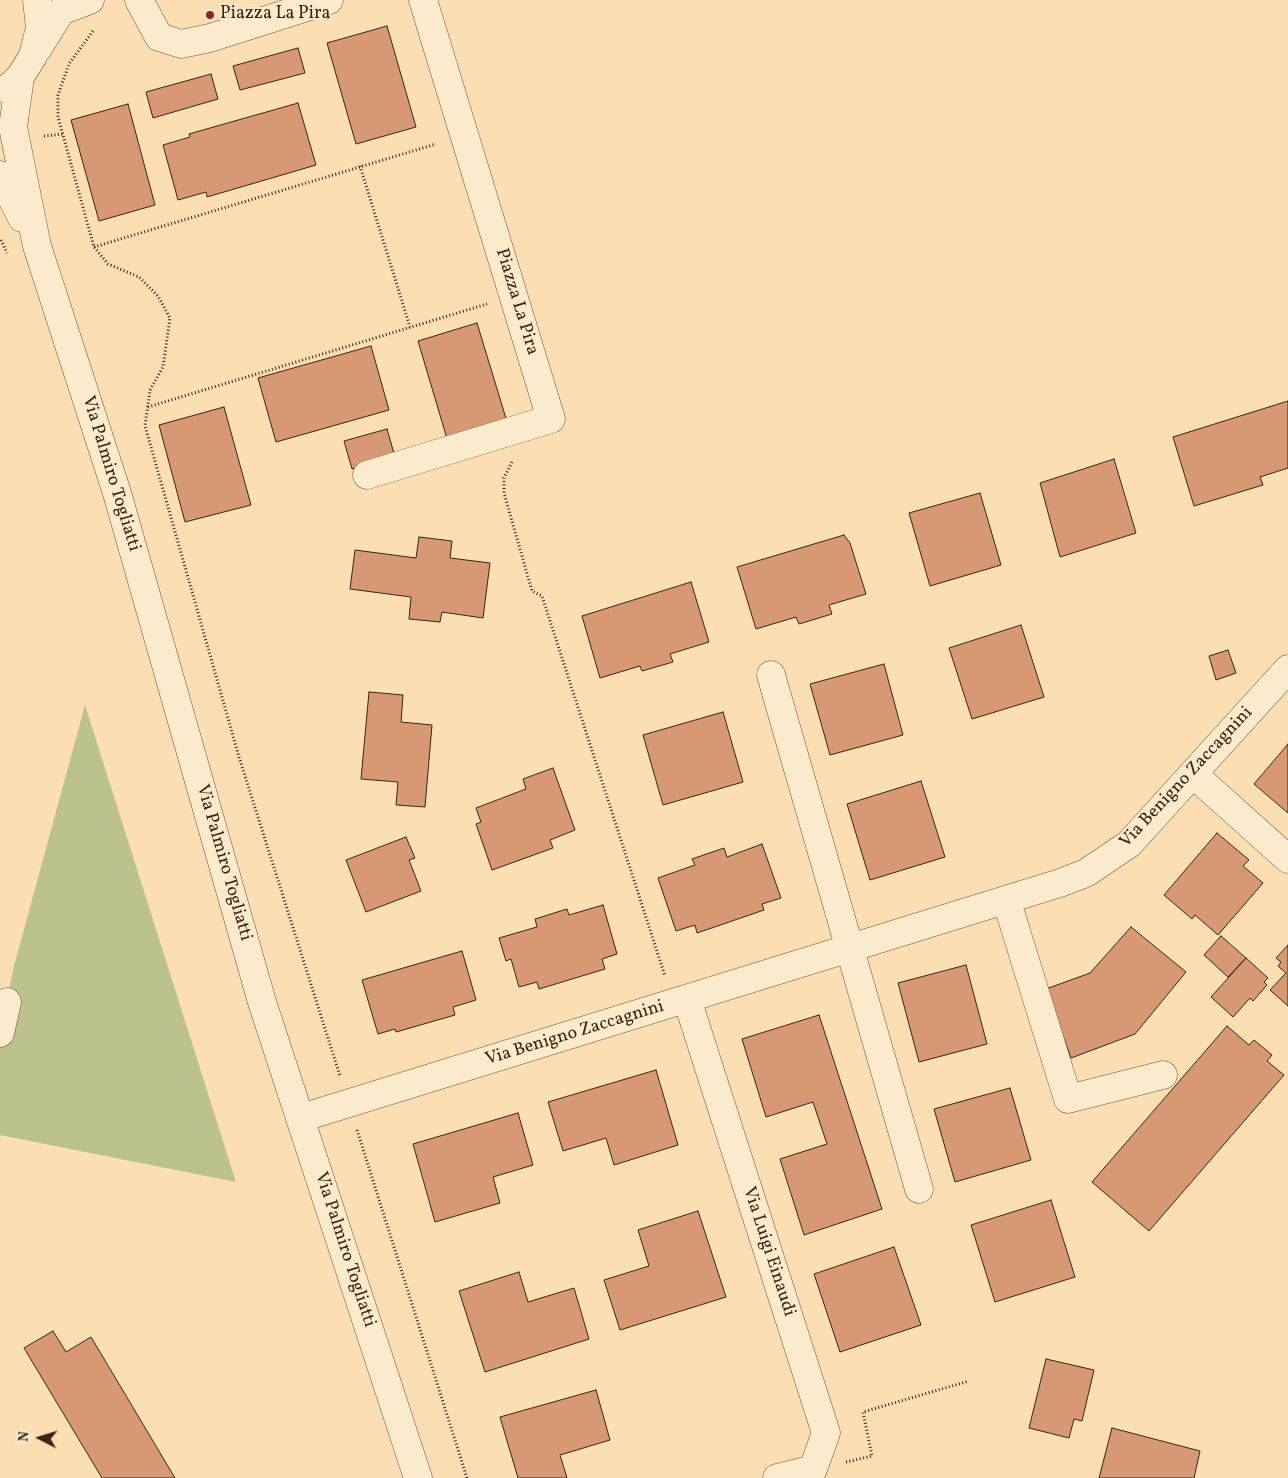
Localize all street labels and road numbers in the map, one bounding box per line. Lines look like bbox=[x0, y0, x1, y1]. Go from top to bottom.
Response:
street label: Piazza La Pira bbox=[490, 246, 542, 358]
street label: Via Palmiro Togliatti bbox=[76, 394, 144, 554]
street label: Via Benigno Zaccagnini bbox=[1116, 703, 1258, 853]
street label: Via Palmiro Togliatti bbox=[190, 782, 256, 944]
street label: Via Benigno Zaccagnini bbox=[483, 997, 667, 1071]
street label: Via Palmiro Togliatti bbox=[309, 1170, 379, 1330]
street label: Via Luigi Einaudi bbox=[737, 1184, 799, 1320]

